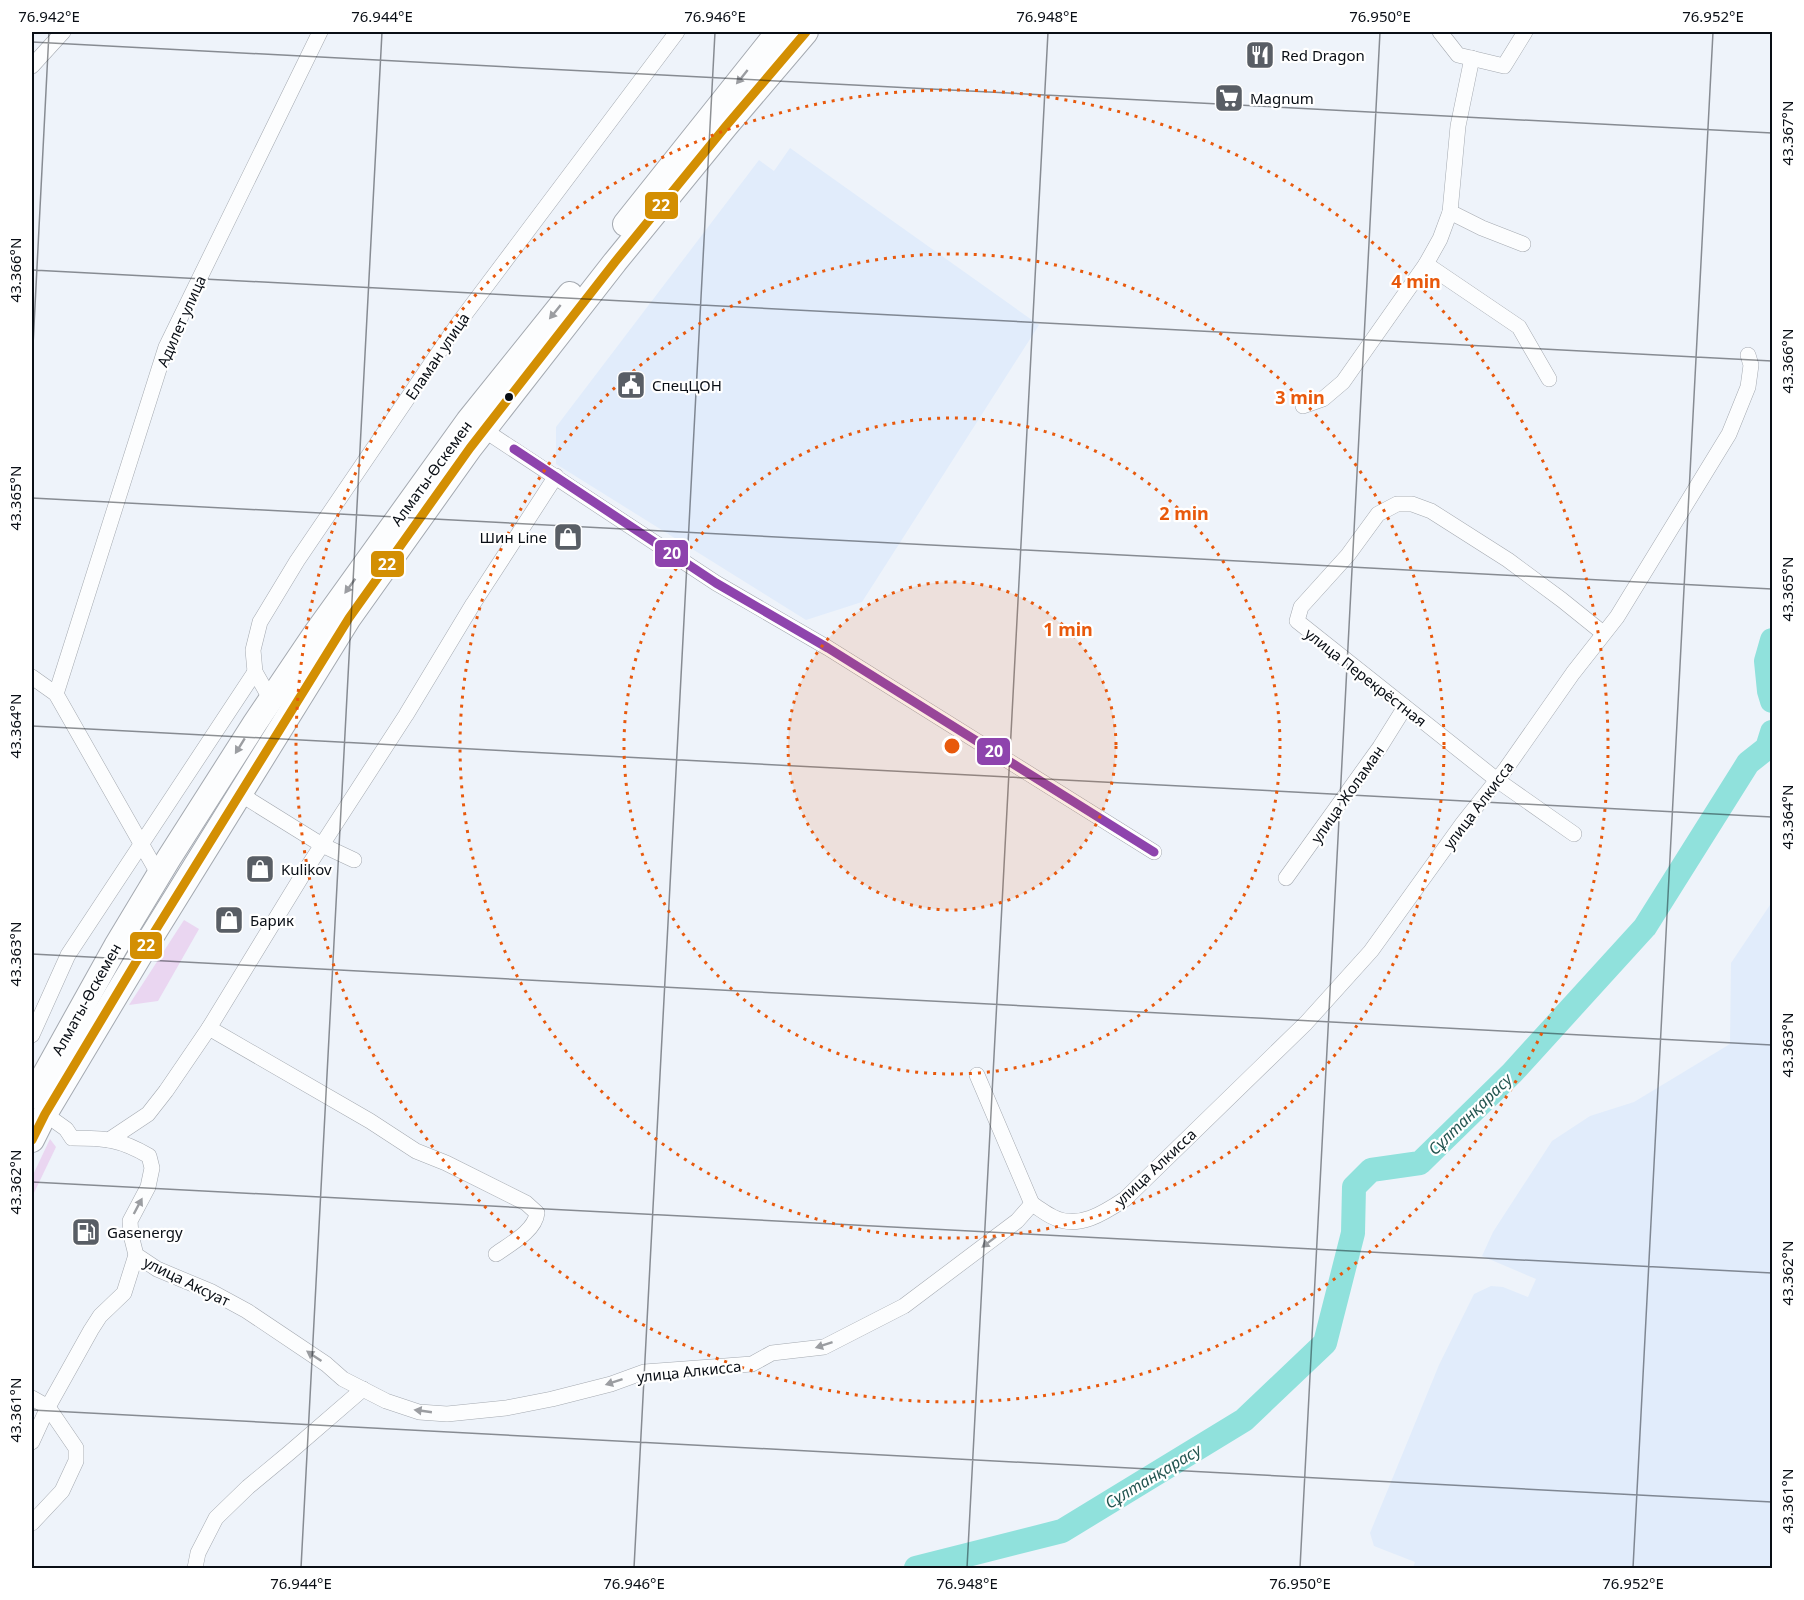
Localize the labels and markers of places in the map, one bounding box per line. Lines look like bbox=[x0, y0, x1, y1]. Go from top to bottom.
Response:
restaurant icon: Red Dragon bbox=[1244, 39, 1276, 71]
place label: Red Dragon bbox=[1281, 45, 1365, 65]
supermarket icon: Magnum bbox=[1213, 82, 1245, 114]
place label: Magnum bbox=[1250, 88, 1314, 108]
public building icon: СпецЦОН bbox=[615, 369, 647, 401]
place label: СпецЦОН bbox=[652, 375, 722, 395]
unlabelled marker bbox=[503, 391, 515, 403]
shop icon: Шин Line bbox=[552, 521, 584, 553]
place label: Шин Line bbox=[480, 527, 547, 547]
centre of rings bbox=[942, 736, 962, 756]
shop icon: Kulikov bbox=[244, 853, 276, 885]
place label: Kulikov bbox=[281, 859, 332, 879]
shop icon: Барик bbox=[213, 904, 245, 936]
place label: Барик bbox=[250, 910, 294, 930]
fuel station icon: Gasenergy bbox=[70, 1216, 102, 1248]
place label: Gasenergy bbox=[107, 1222, 183, 1242]

